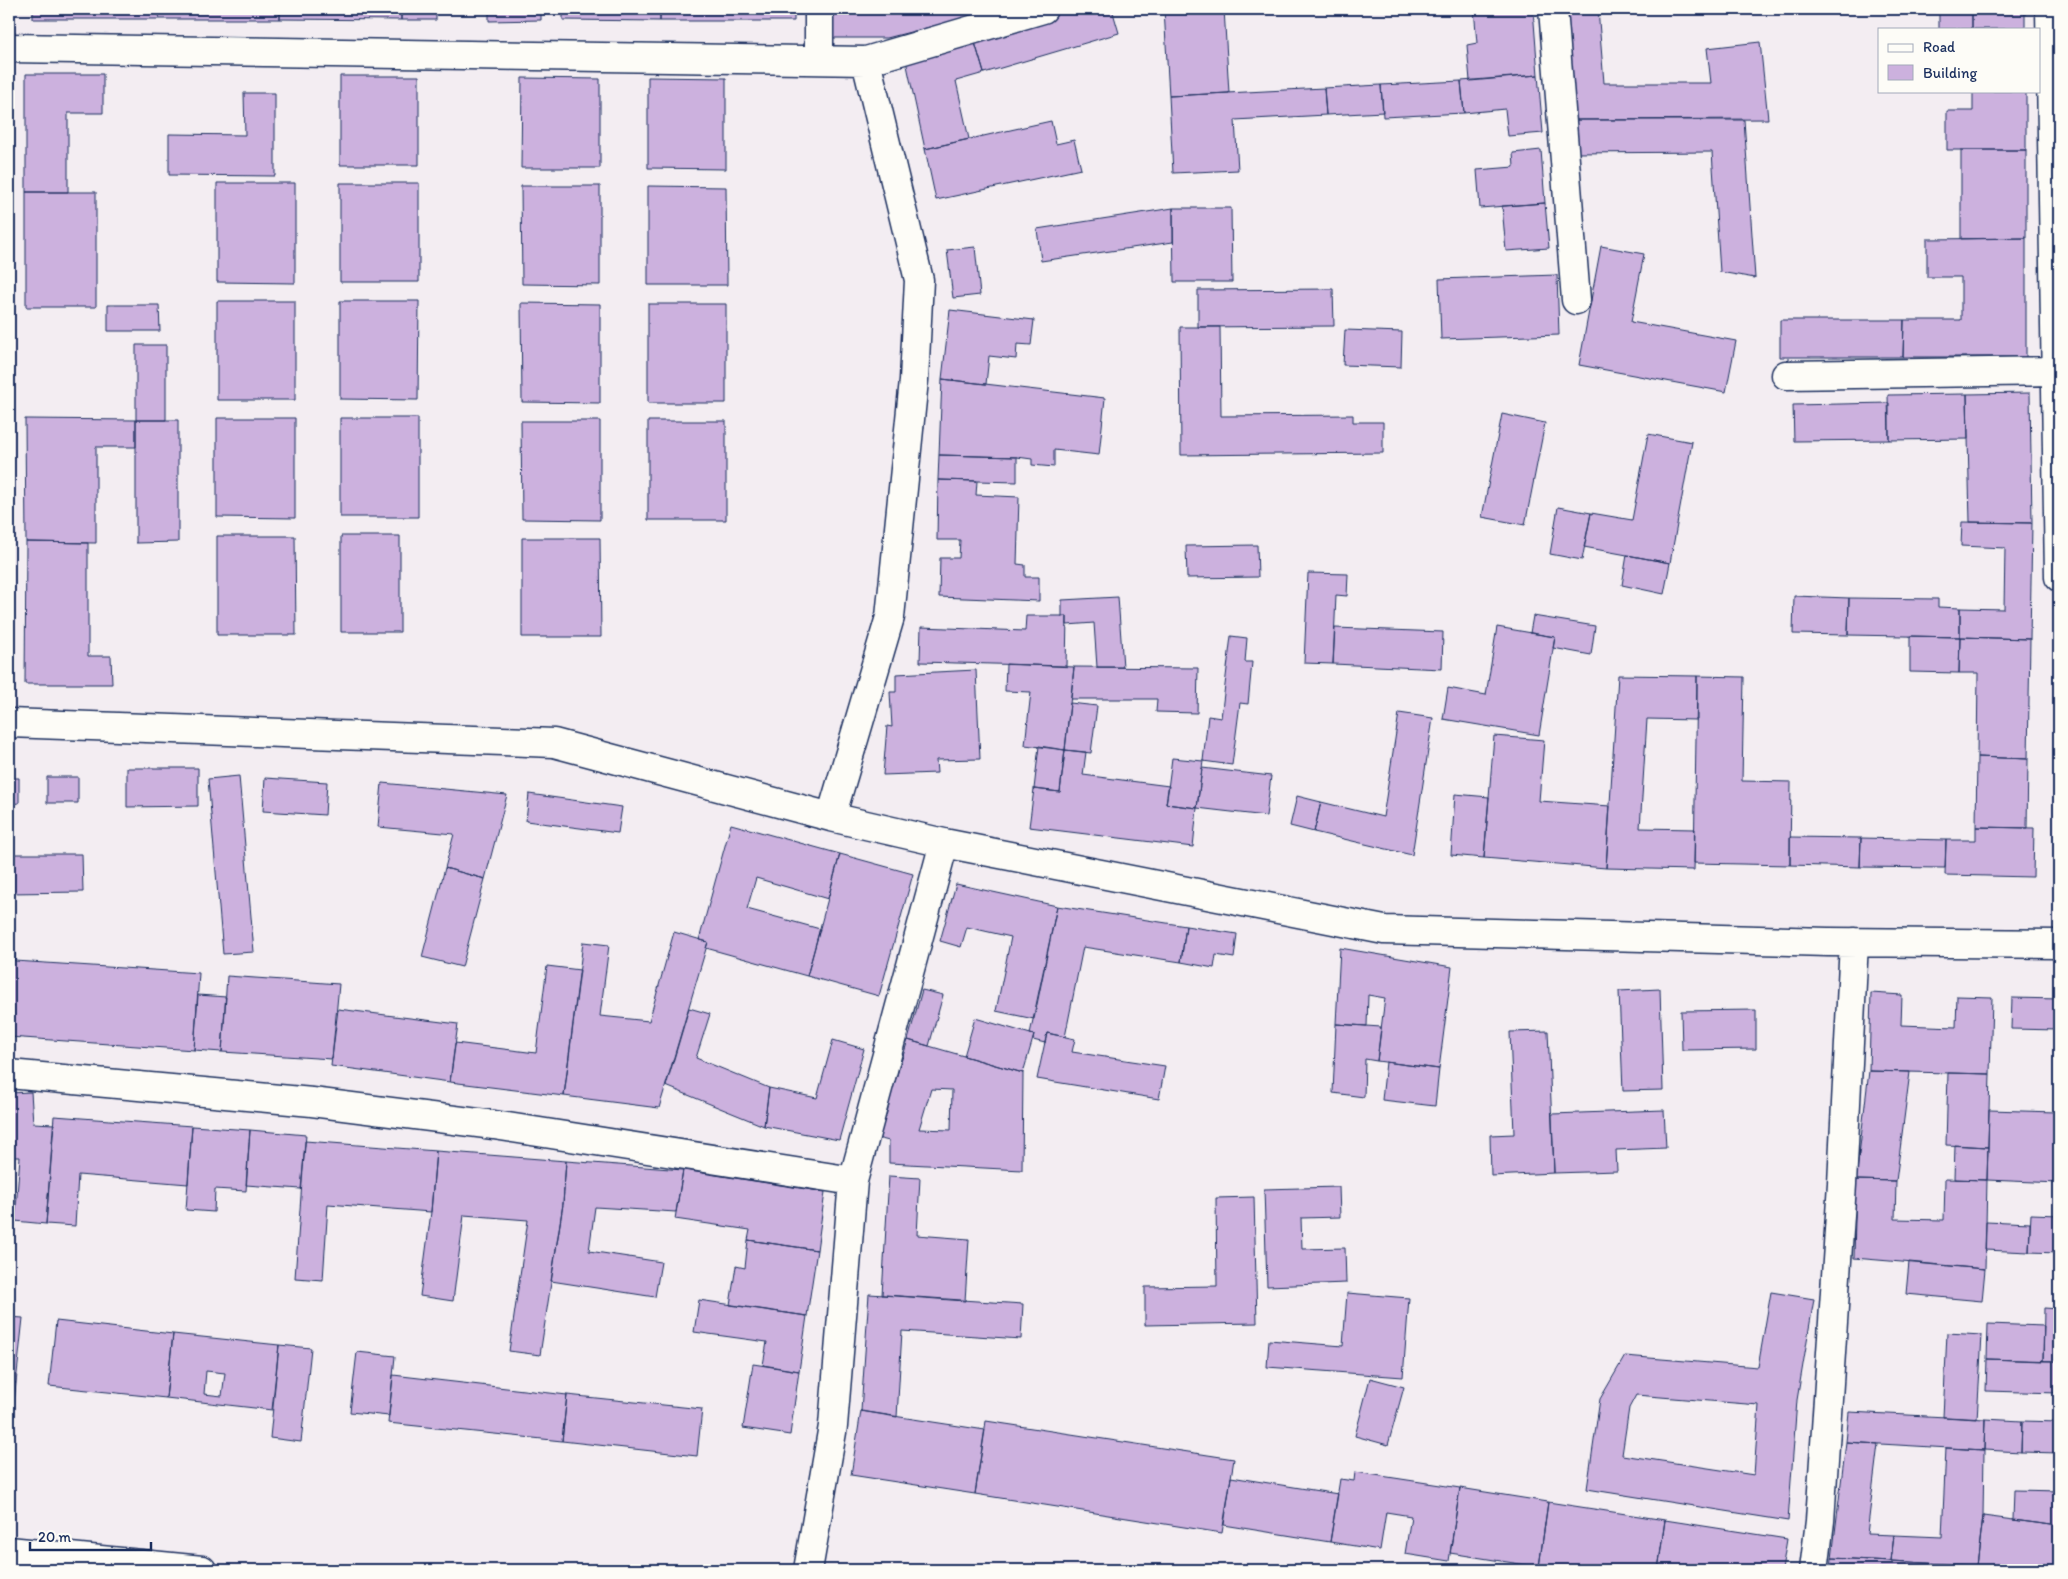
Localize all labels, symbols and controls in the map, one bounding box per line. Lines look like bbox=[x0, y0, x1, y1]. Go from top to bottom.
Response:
legend bbox=[1878, 28, 2040, 92]
text: Road bbox=[1923, 38, 1956, 56]
text: Building bbox=[1923, 64, 1977, 82]
scale bar bbox=[30, 1519, 151, 1551]
text: 20 m bbox=[38, 1528, 72, 1546]

